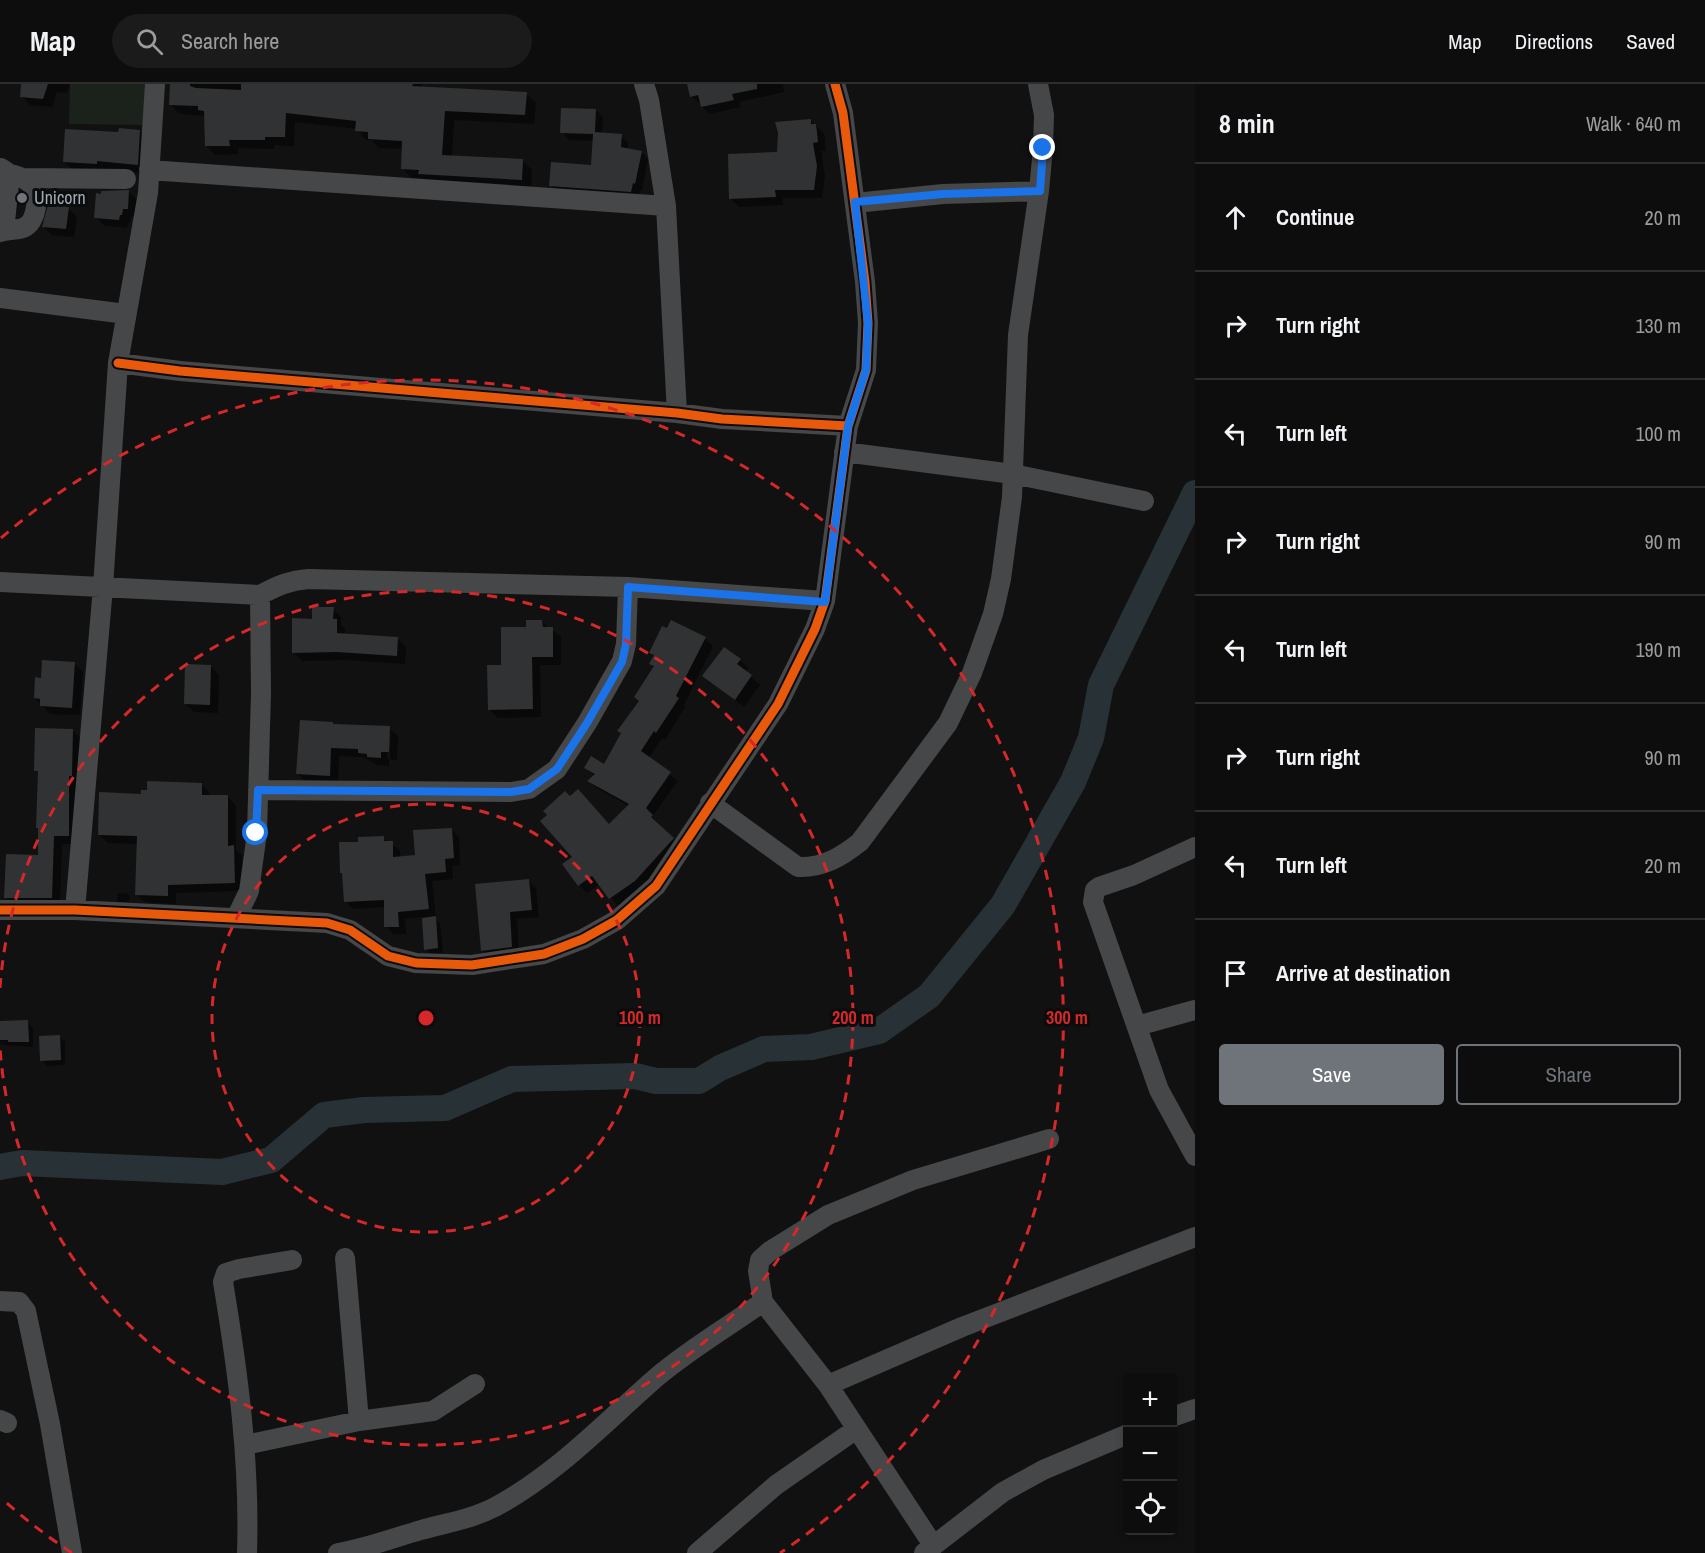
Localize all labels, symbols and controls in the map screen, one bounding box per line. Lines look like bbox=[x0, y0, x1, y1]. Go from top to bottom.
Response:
search box bbox=[112, 14, 532, 68]
text: Map bbox=[30, 22, 76, 60]
icon: search bbox=[133, 25, 166, 58]
text: Search here bbox=[181, 26, 279, 56]
text: Map bbox=[1448, 27, 1482, 56]
text: Directions bbox=[1515, 27, 1593, 56]
text: Saved bbox=[1626, 27, 1675, 56]
text: 8 min bbox=[1219, 106, 1275, 141]
text: Walk · 640 m bbox=[1586, 110, 1681, 137]
route end bbox=[1029, 134, 1055, 160]
place label: Unicorn bbox=[34, 185, 86, 210]
marker: Unicorn bbox=[15, 191, 29, 205]
icon: ahead bbox=[1219, 201, 1252, 234]
text: Continue bbox=[1276, 202, 1354, 232]
text: 20 m bbox=[1645, 204, 1681, 231]
icon: right bbox=[1219, 309, 1252, 342]
text: Turn right bbox=[1276, 310, 1360, 340]
text: 130 m bbox=[1635, 312, 1681, 339]
icon: left bbox=[1219, 417, 1252, 450]
text: Turn left bbox=[1276, 418, 1347, 448]
text: 100 m bbox=[1635, 420, 1681, 447]
icon: right bbox=[1219, 525, 1252, 558]
text: Turn right bbox=[1276, 526, 1360, 556]
text: 90 m bbox=[1645, 528, 1681, 555]
icon: left bbox=[1219, 633, 1252, 666]
text: Turn left bbox=[1276, 634, 1347, 664]
text: 190 m bbox=[1635, 636, 1681, 663]
icon: right bbox=[1219, 741, 1252, 774]
text: Turn right bbox=[1276, 742, 1360, 772]
text: 90 m bbox=[1645, 744, 1681, 771]
route start bbox=[242, 819, 268, 845]
icon: left bbox=[1219, 849, 1252, 882]
text: Turn left bbox=[1276, 850, 1347, 880]
text: 20 m bbox=[1645, 852, 1681, 879]
icon: arrive bbox=[1219, 957, 1252, 990]
text: Arrive at destination bbox=[1276, 958, 1450, 988]
text: 100 m bbox=[619, 1005, 661, 1030]
text: 200 m bbox=[832, 1005, 874, 1030]
text: 300 m bbox=[1046, 1005, 1088, 1030]
centre of rings bbox=[416, 1008, 436, 1028]
button: Save bbox=[1219, 1044, 1444, 1105]
button: Share bbox=[1456, 1044, 1681, 1105]
map controls bbox=[1123, 1373, 1177, 1535]
button: + bbox=[1123, 1373, 1177, 1427]
button: − bbox=[1123, 1427, 1177, 1481]
button: locate bbox=[1123, 1481, 1177, 1535]

